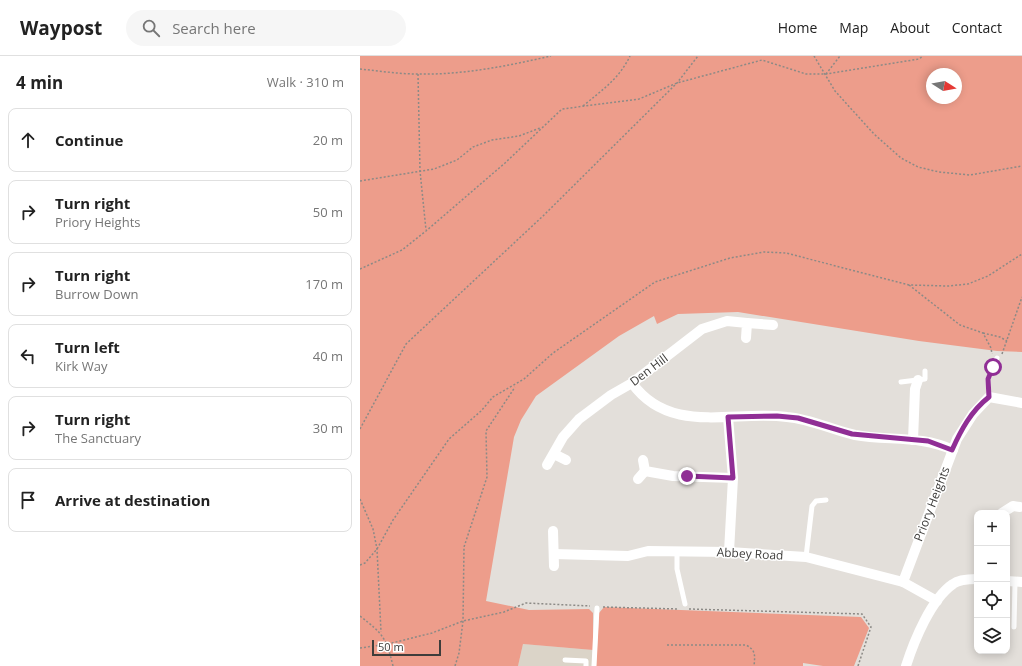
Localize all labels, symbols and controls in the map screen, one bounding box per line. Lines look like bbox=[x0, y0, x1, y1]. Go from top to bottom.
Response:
search box bbox=[126, 10, 406, 46]
text: Waypost bbox=[20, 15, 102, 41]
icon: search bbox=[140, 17, 162, 39]
text: Search here bbox=[172, 18, 256, 38]
text: Home bbox=[778, 18, 817, 37]
text: Map bbox=[839, 18, 868, 37]
text: About bbox=[890, 18, 930, 37]
text: Contact bbox=[952, 18, 1002, 37]
north arrow bbox=[926, 68, 962, 104]
text: 4 min bbox=[16, 71, 63, 94]
text: Walk · 310 m bbox=[267, 73, 344, 91]
icon: ahead bbox=[17, 129, 39, 151]
text: Continue bbox=[55, 130, 123, 150]
text: 20 m bbox=[313, 131, 343, 149]
text: Turn right bbox=[55, 193, 130, 213]
icon: right bbox=[17, 201, 39, 223]
text: 50 m bbox=[313, 203, 343, 221]
text: Priory Heights bbox=[55, 213, 140, 231]
text: Turn right bbox=[55, 265, 130, 285]
icon: right bbox=[17, 273, 39, 295]
text: 170 m bbox=[305, 275, 343, 293]
text: Burrow Down bbox=[55, 285, 139, 303]
text: Turn left bbox=[55, 337, 120, 357]
icon: left bbox=[17, 345, 39, 367]
text: 40 m bbox=[313, 347, 343, 365]
street label: Den Hill bbox=[626, 350, 671, 390]
text: Kirk Way bbox=[55, 357, 108, 375]
route start bbox=[984, 358, 1002, 376]
text: Turn right bbox=[55, 409, 130, 429]
icon: right bbox=[17, 417, 39, 439]
text: 30 m bbox=[313, 419, 343, 437]
text: The Sanctuary bbox=[55, 429, 141, 447]
street label: Priory Heights bbox=[909, 464, 954, 544]
route end bbox=[678, 467, 696, 485]
icon: arrive bbox=[17, 489, 39, 511]
text: Arrive at destination bbox=[55, 490, 210, 510]
map controls bbox=[974, 510, 1010, 654]
button: + bbox=[974, 510, 1010, 546]
street label: Abbey Road bbox=[716, 543, 784, 564]
button: − bbox=[974, 546, 1010, 582]
button: locate bbox=[974, 582, 1010, 618]
button: layers bbox=[974, 618, 1010, 654]
scale bar bbox=[372, 638, 441, 657]
text: 50 m bbox=[378, 639, 404, 654]

